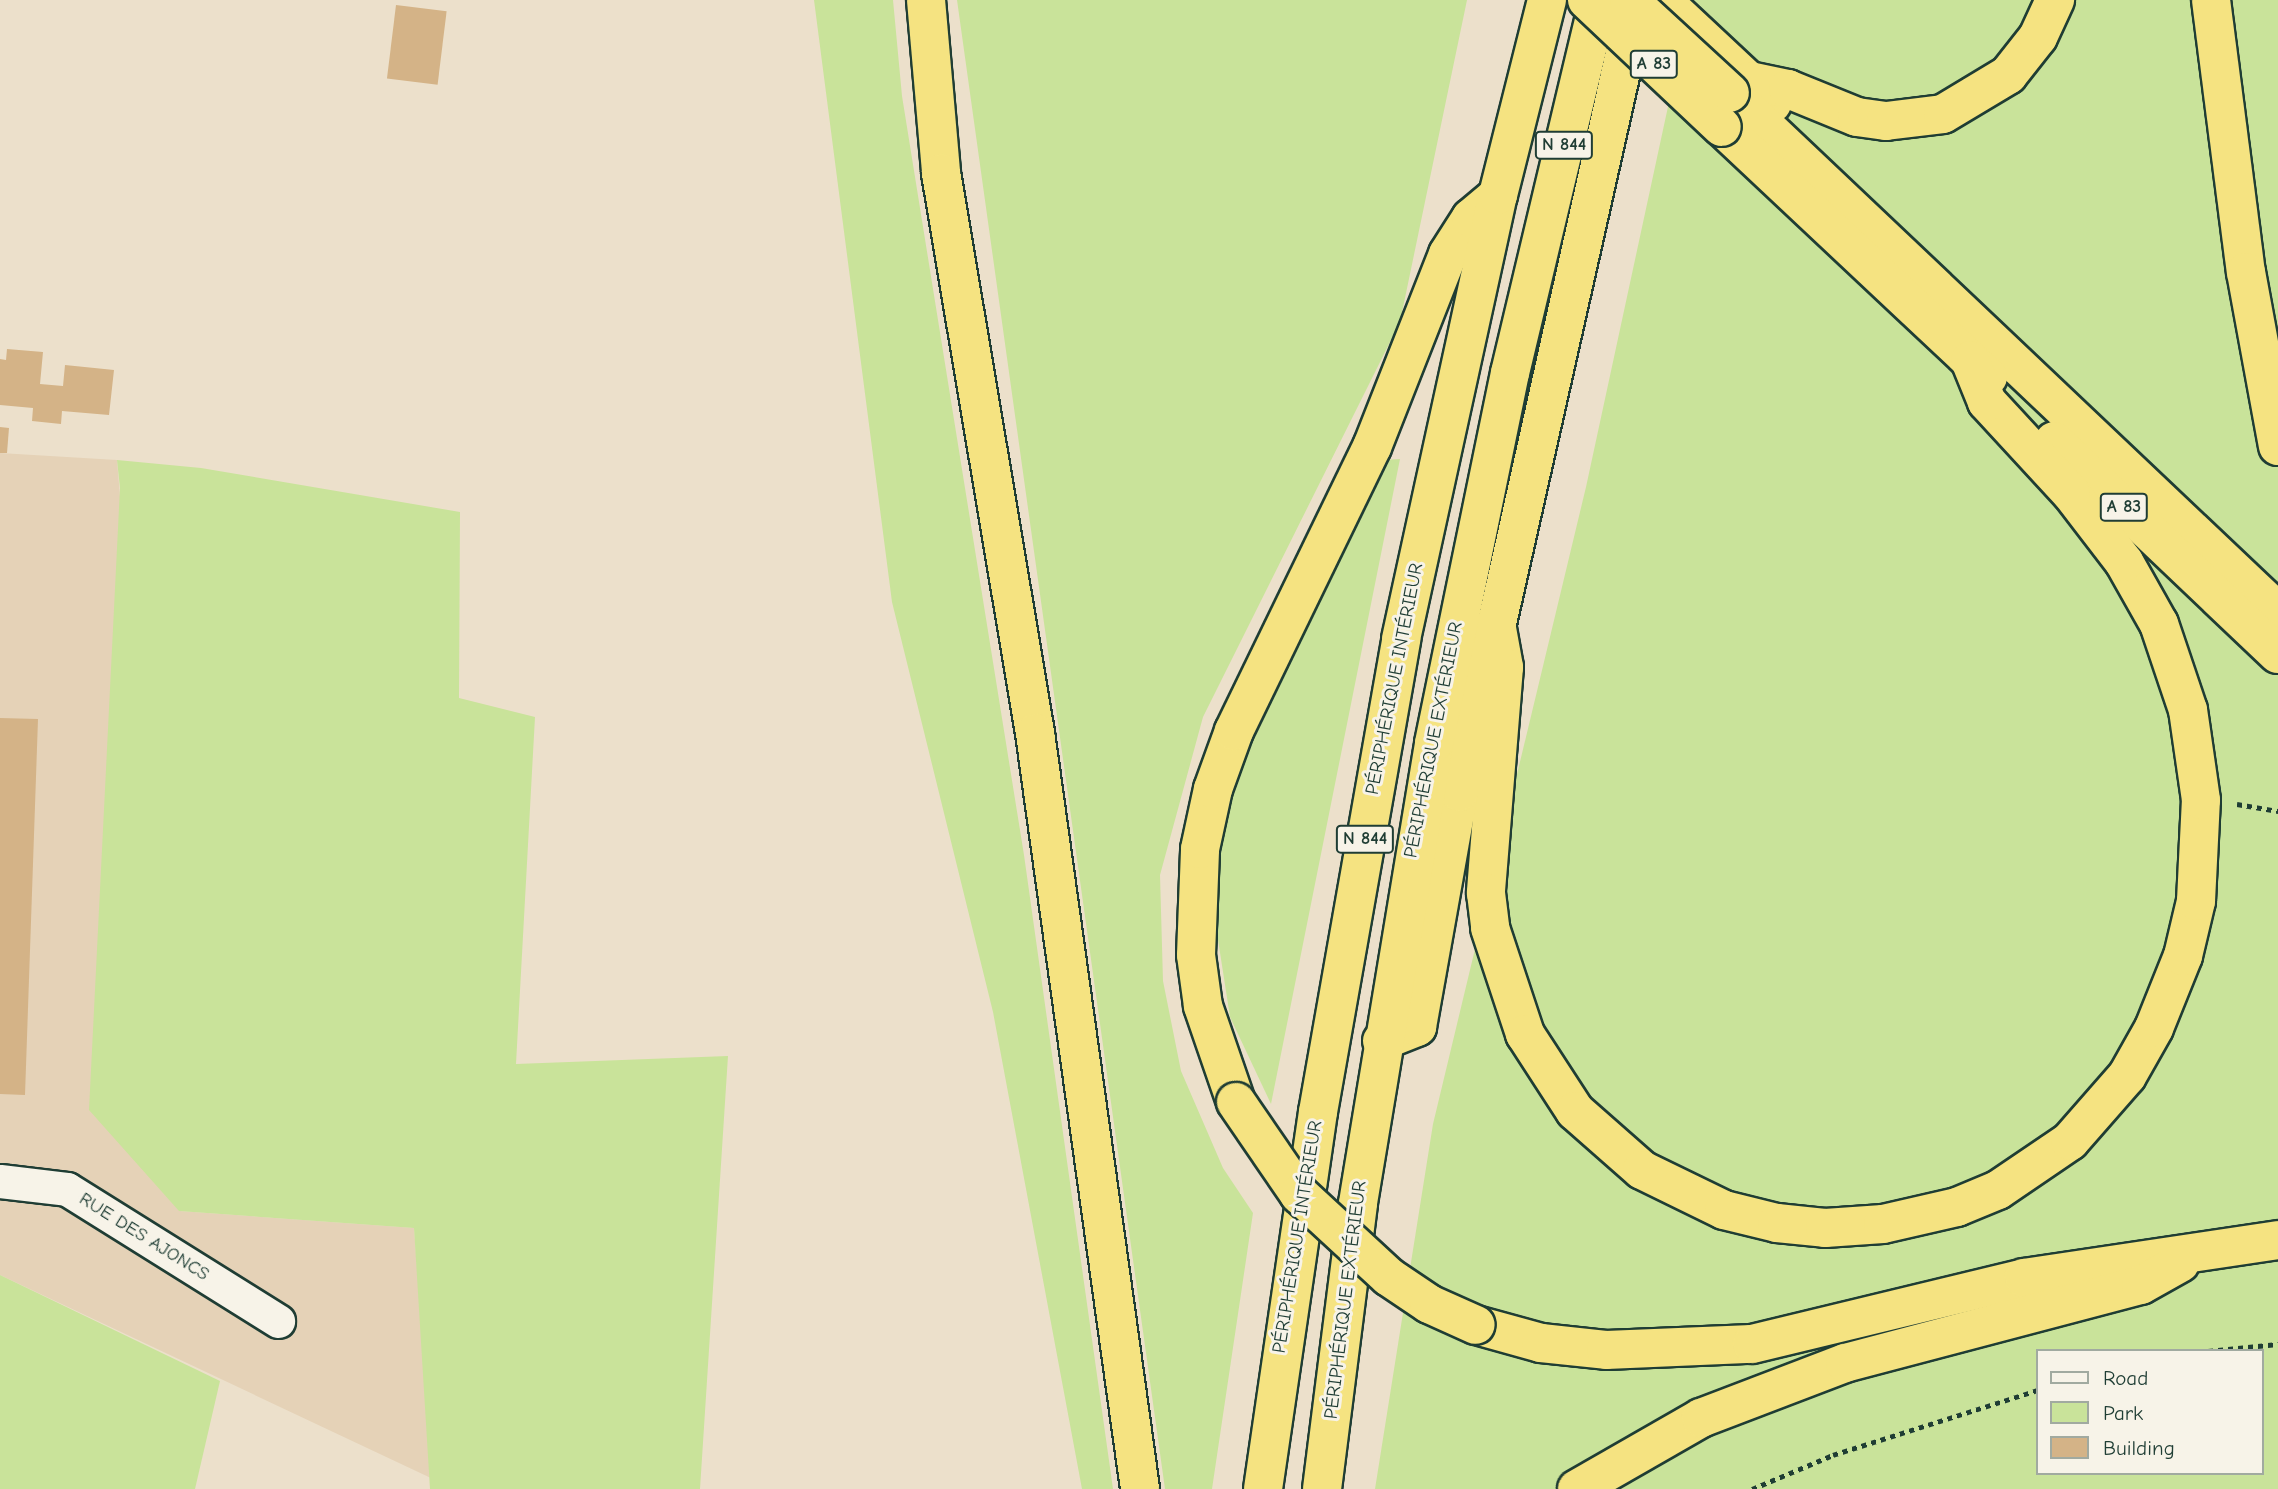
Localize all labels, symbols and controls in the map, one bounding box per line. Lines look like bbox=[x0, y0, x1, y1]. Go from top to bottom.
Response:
road number: A 83 bbox=[1630, 50, 1678, 78]
road number: N 844 bbox=[1534, 130, 1594, 160]
road number: A 83 bbox=[2100, 492, 2148, 522]
street label: PÉRIPHÉRIQUE INTÉRIEUR bbox=[1361, 561, 1429, 797]
street label: PÉRIPHÉRIQUE EXTÉRIEUR bbox=[1400, 620, 1468, 860]
road number: N 844 bbox=[1335, 824, 1395, 854]
street label: PÉRIPHÉRIQUE INTÉRIEUR bbox=[1268, 1119, 1328, 1355]
street label: PÉRIPHÉRIQUE EXTÉRIEUR bbox=[1320, 1180, 1372, 1420]
street label: RUE DES AJONCS bbox=[75, 1188, 213, 1286]
legend bbox=[2036, 1349, 2264, 1475]
text: Road bbox=[2103, 1366, 2148, 1390]
text: Park bbox=[2103, 1401, 2143, 1425]
text: Building bbox=[2103, 1436, 2175, 1460]

